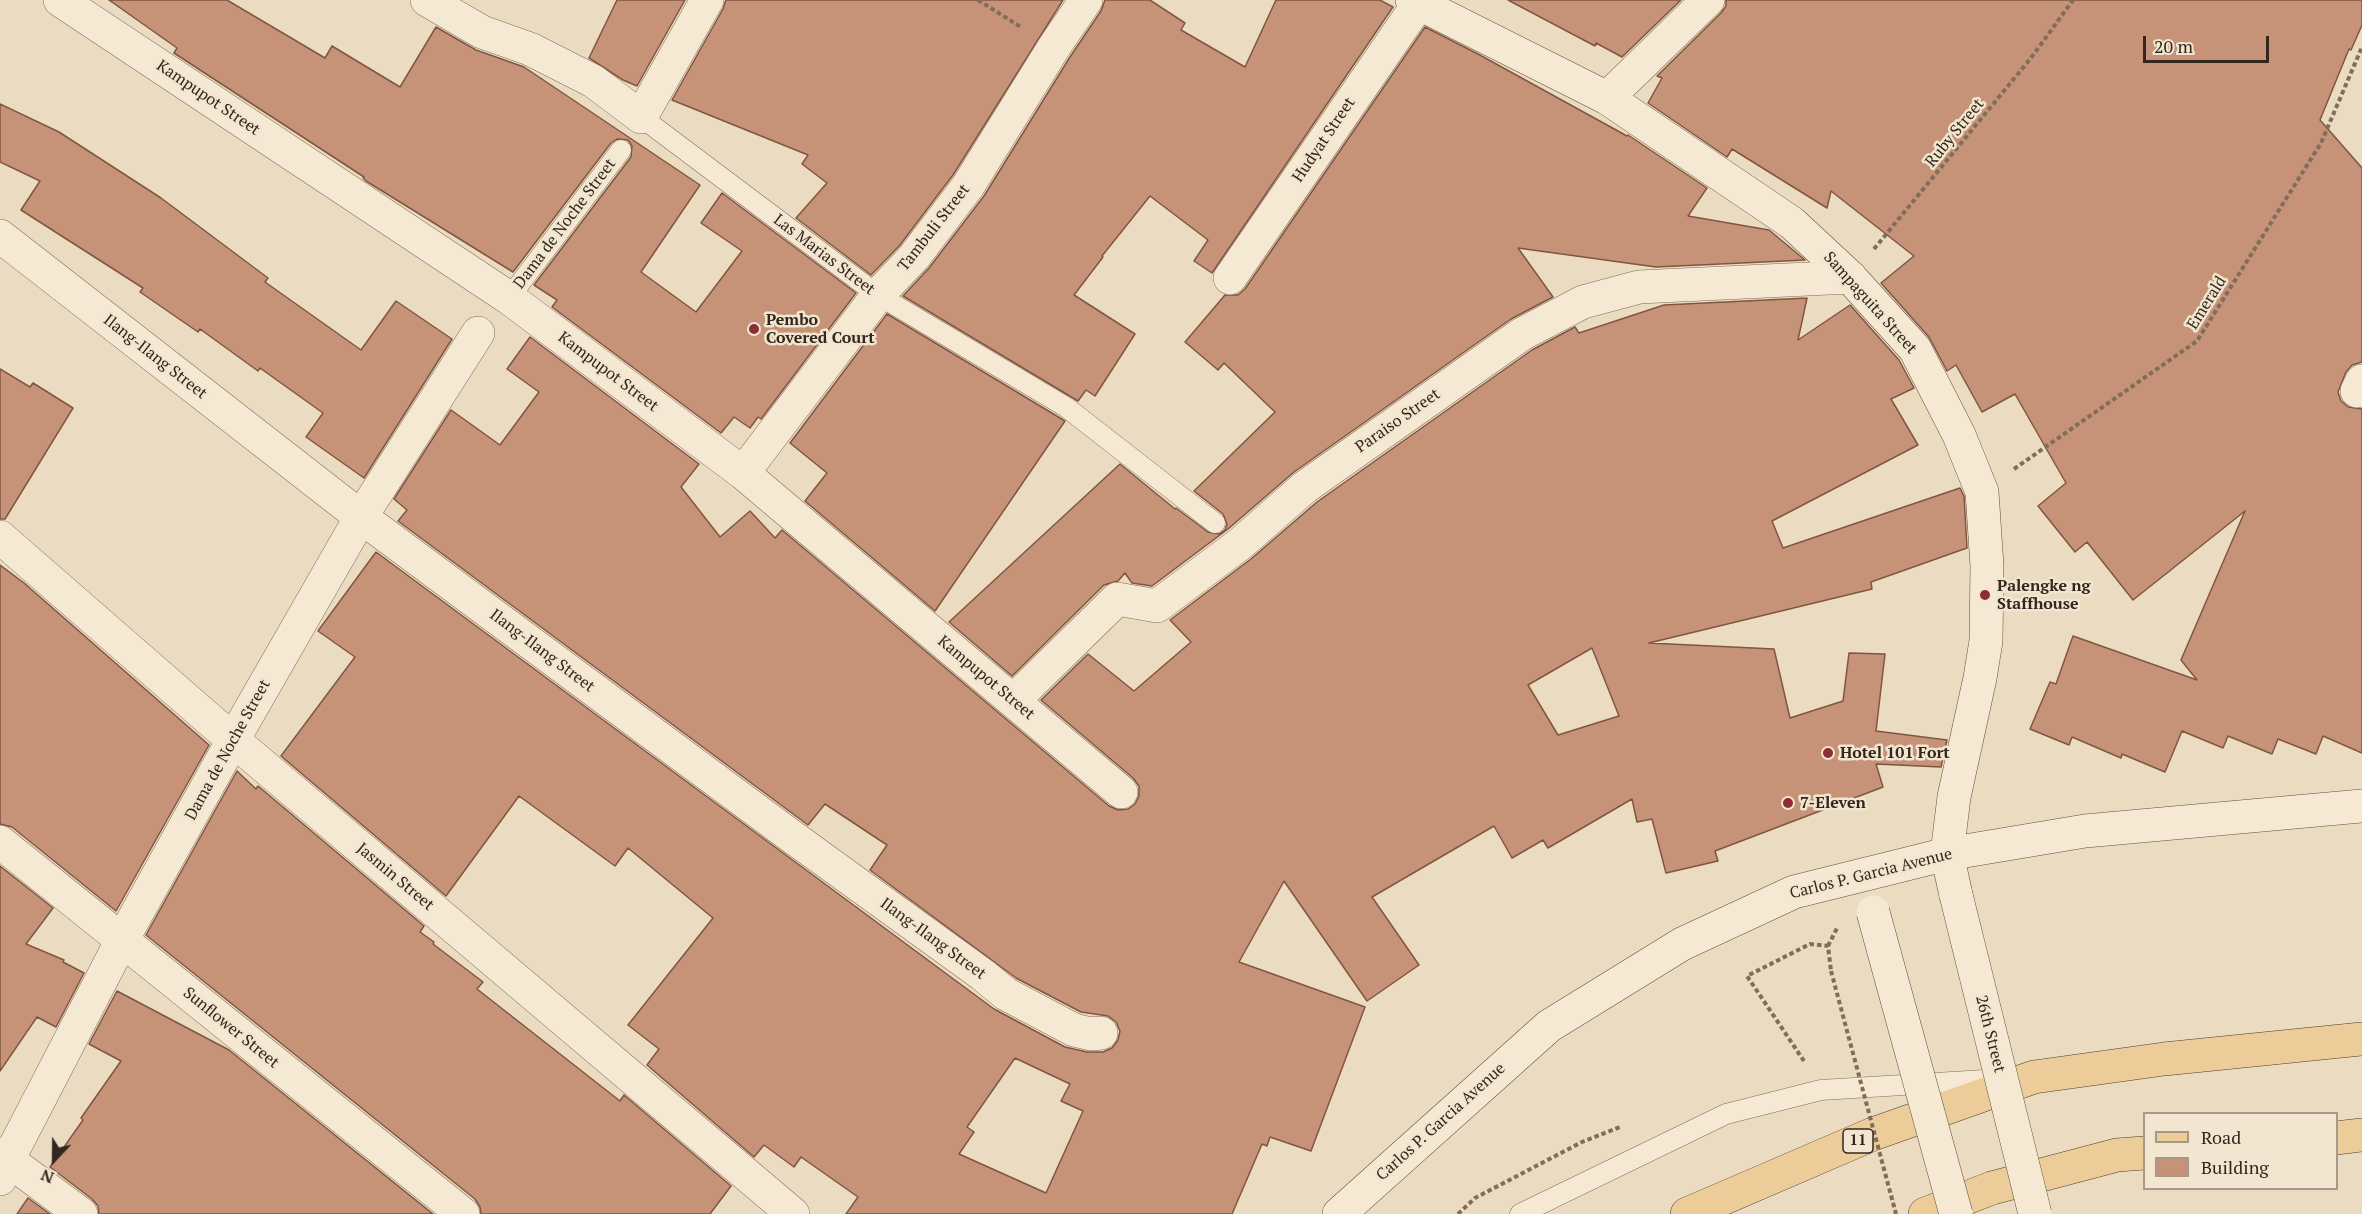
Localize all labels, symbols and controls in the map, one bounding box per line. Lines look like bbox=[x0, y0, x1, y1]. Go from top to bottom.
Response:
scale bar bbox=[2146, 24, 2272, 62]
text: 20 m bbox=[2154, 34, 2193, 58]
street label: Kampupot Street bbox=[153, 56, 263, 140]
street label: Hudyat Street bbox=[1289, 94, 1359, 186]
street label: Ruby Street bbox=[1922, 95, 1988, 171]
street label: Dama de Noche Street bbox=[510, 155, 620, 293]
street label: Tambuli Street bbox=[894, 181, 974, 275]
street label: Las Marias Street bbox=[769, 211, 879, 299]
street label: Sampaguita Street bbox=[1819, 248, 1921, 358]
street label: Emerald bbox=[2183, 273, 2231, 333]
place label: Pembo Covered Court bbox=[766, 310, 875, 348]
street label: Ilang-Ilang Street bbox=[99, 311, 211, 403]
marker: Pembo Covered Court bbox=[747, 322, 761, 336]
street label: Kampupot Street bbox=[554, 328, 662, 416]
street label: Paraiso Street bbox=[1352, 385, 1444, 457]
place label: Palengke ng Staffhouse bbox=[1997, 576, 2091, 614]
marker: Palengke ng Staffhouse bbox=[1978, 588, 1992, 602]
street label: Ilang-Ilang Street bbox=[486, 605, 598, 697]
street label: Kampupot Street bbox=[934, 632, 1038, 724]
street label: Dama de Noche Street bbox=[181, 676, 275, 824]
place label: Hotel 101 Fort bbox=[1840, 743, 1950, 763]
marker: Hotel 101 Fort bbox=[1821, 746, 1835, 760]
place label: 7-Eleven bbox=[1800, 793, 1866, 813]
marker: 7-Eleven bbox=[1781, 796, 1795, 810]
street label: Jasmin Street bbox=[352, 839, 438, 915]
street label: Carlos P. Garcia Avenue bbox=[1788, 845, 1954, 903]
street label: Ilang-Ilang Street bbox=[876, 894, 990, 984]
street label: Sunflower Street bbox=[179, 983, 283, 1073]
street label: 26th Street bbox=[1971, 993, 2009, 1075]
street label: Carlos P. Garcia Avenue bbox=[1373, 1059, 1509, 1185]
legend bbox=[2143, 1112, 2338, 1190]
text: Road bbox=[2201, 1125, 2241, 1149]
road number: 11 bbox=[1843, 1129, 1873, 1153]
north arrow bbox=[24, 1130, 84, 1190]
text: Building bbox=[2201, 1155, 2269, 1179]
text: N bbox=[38, 1164, 57, 1189]

